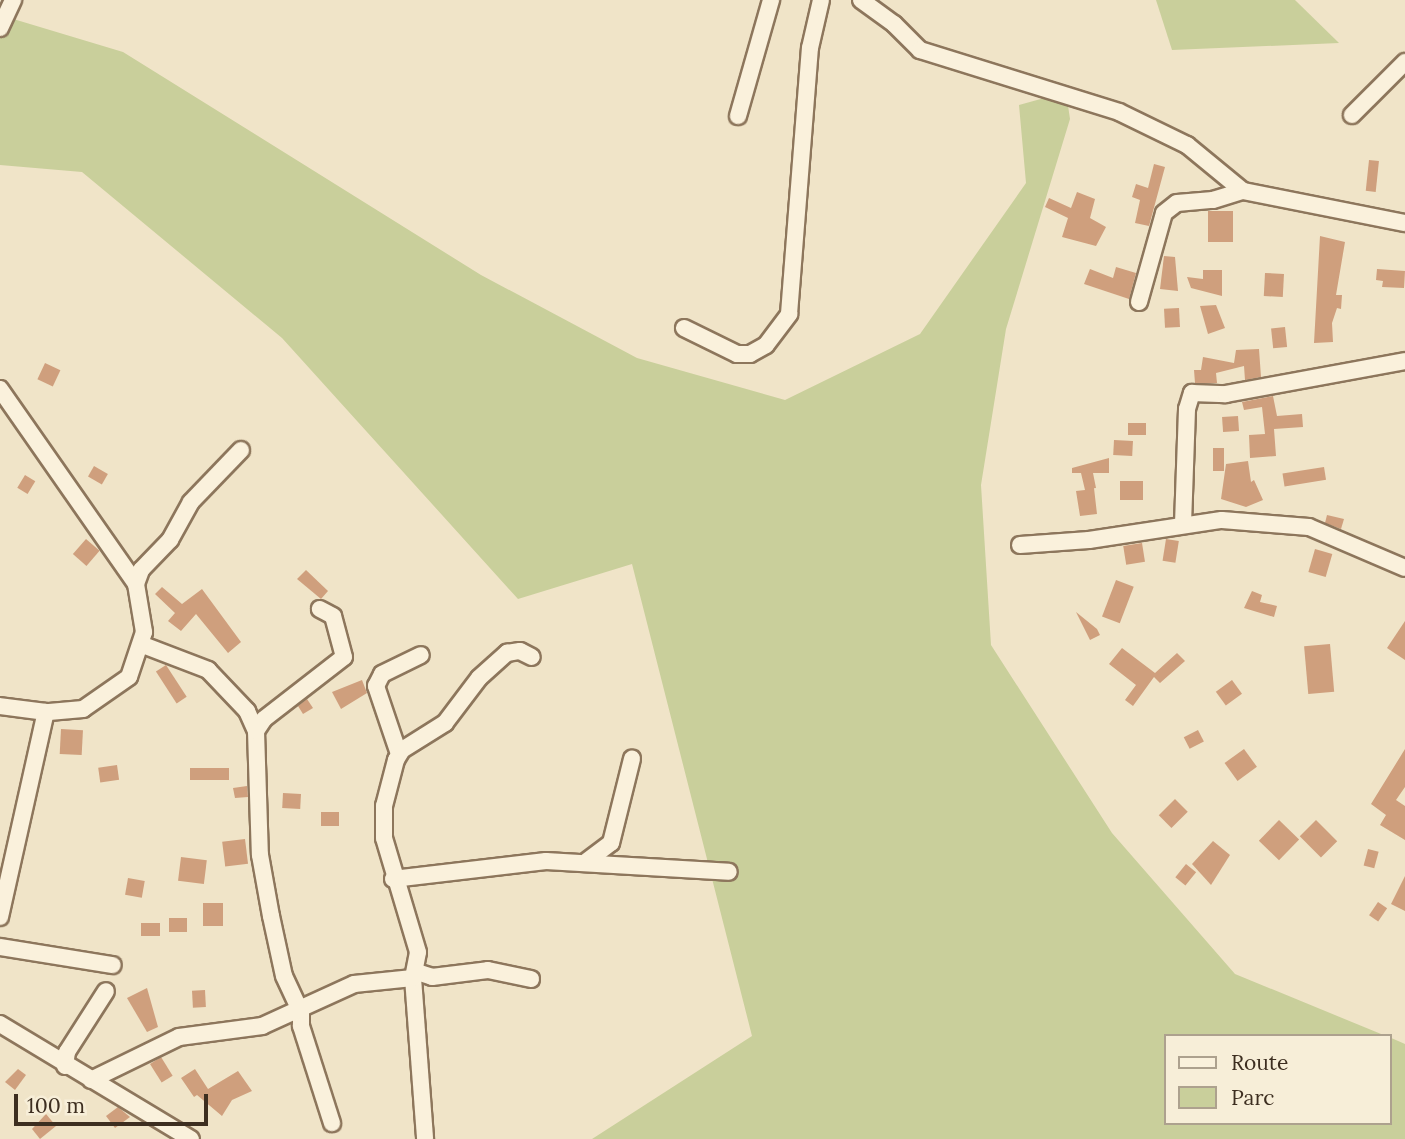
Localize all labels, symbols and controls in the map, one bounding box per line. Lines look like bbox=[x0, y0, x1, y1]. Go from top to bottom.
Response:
legend bbox=[1164, 1034, 1391, 1125]
text: Route bbox=[1231, 1049, 1288, 1076]
scale bar bbox=[18, 1080, 212, 1124]
text: Parc bbox=[1231, 1084, 1275, 1111]
text: 100 m bbox=[27, 1092, 85, 1119]

